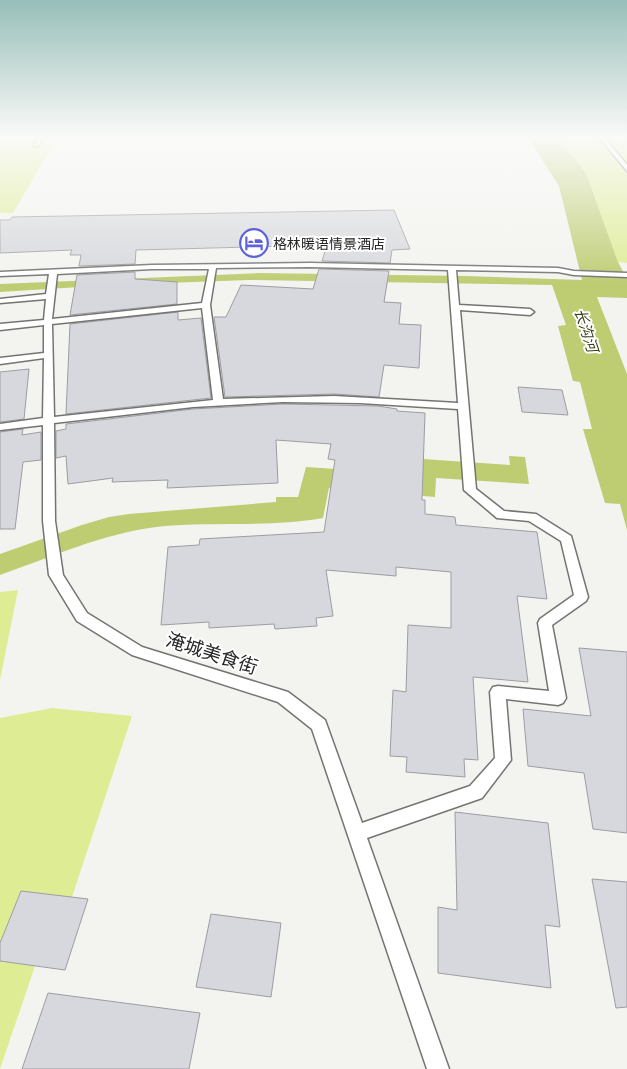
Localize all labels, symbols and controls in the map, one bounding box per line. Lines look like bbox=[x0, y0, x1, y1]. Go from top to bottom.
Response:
hotel icon: 格林暖语情景酒店 bbox=[239, 228, 269, 258]
place label: 格林暖语情景酒店 bbox=[273, 234, 385, 253]
water label: 长沟河 bbox=[571, 306, 604, 357]
street label: 淹城美食街 bbox=[163, 626, 261, 680]

